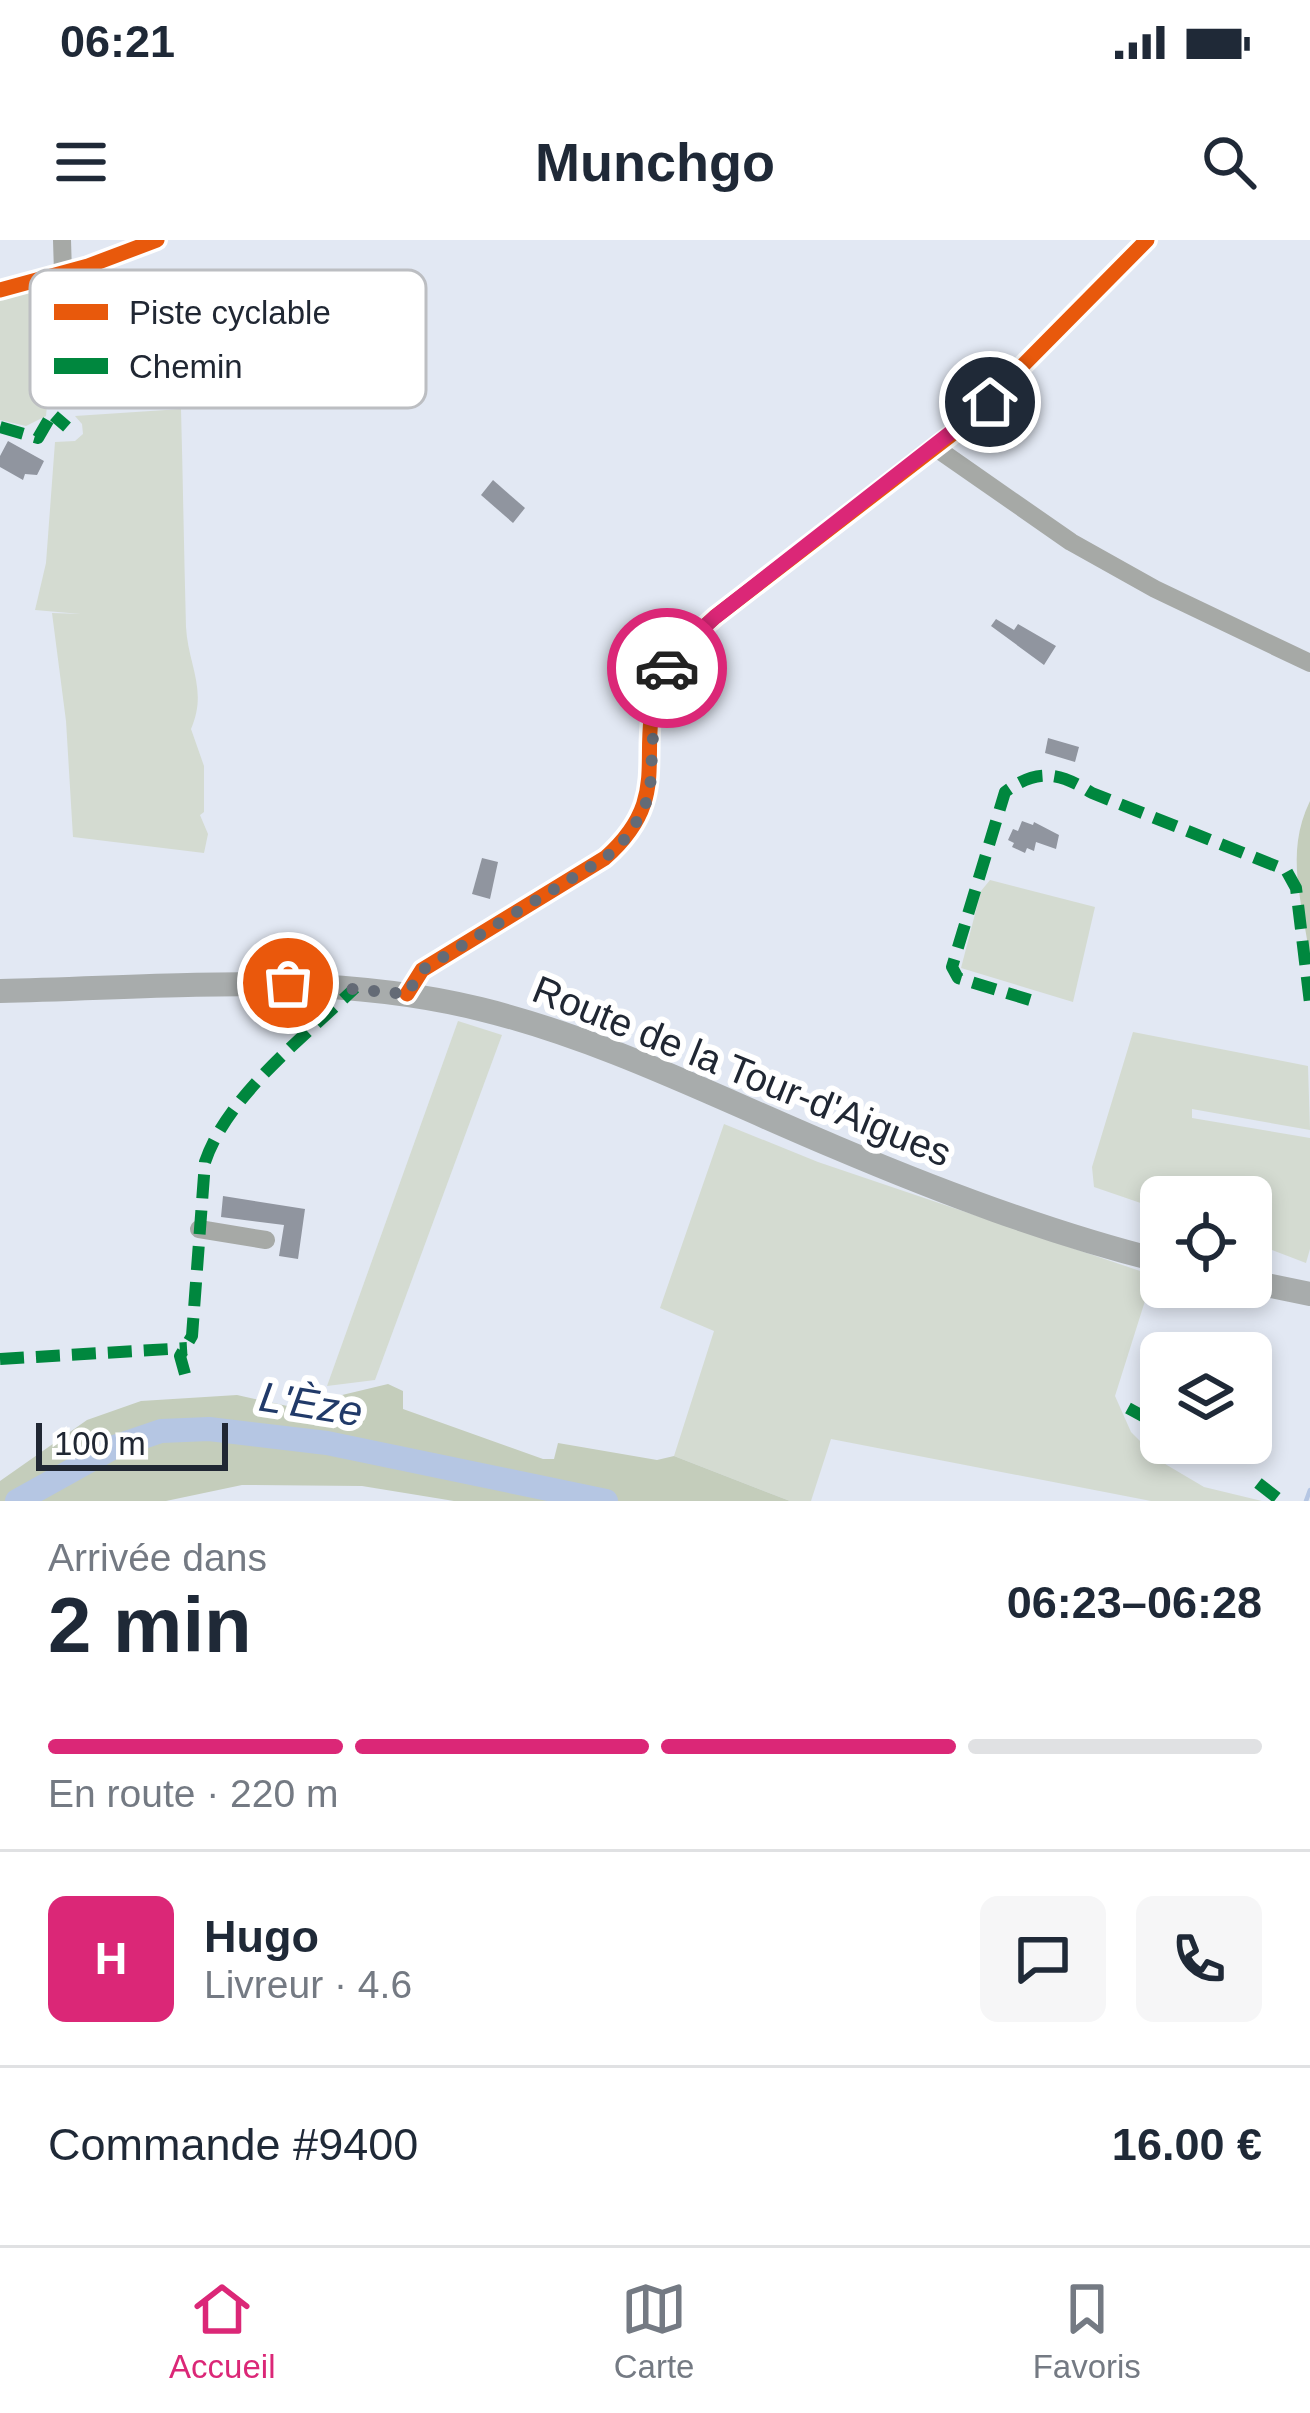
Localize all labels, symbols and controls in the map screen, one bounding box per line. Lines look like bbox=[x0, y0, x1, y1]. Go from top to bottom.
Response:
text: 06:21 bbox=[60, 16, 175, 67]
icon: menu bbox=[48, 129, 114, 195]
icon: search bbox=[1196, 129, 1262, 195]
text: Munchgo bbox=[535, 132, 775, 192]
legend bbox=[30, 270, 426, 408]
text: Piste cyclable bbox=[129, 294, 331, 331]
text: Chemin bbox=[129, 348, 243, 385]
pin bbox=[939, 351, 1041, 453]
icon: home bbox=[957, 369, 1023, 435]
courier bbox=[607, 608, 727, 728]
icon: car bbox=[634, 635, 700, 701]
pin bbox=[237, 932, 339, 1034]
icon: bag bbox=[255, 950, 321, 1016]
street label: Route de la Tour-d'Aigues bbox=[527, 967, 957, 1175]
map controls bbox=[1140, 1176, 1272, 1464]
button: locate bbox=[1140, 1176, 1272, 1308]
button: layers bbox=[1140, 1332, 1272, 1464]
water label: L'Èze bbox=[256, 1373, 366, 1435]
scale bar bbox=[36, 1417, 228, 1470]
text: 100 m bbox=[54, 1425, 146, 1462]
text: Arrivée dans bbox=[48, 1536, 267, 1579]
text: 06:23–06:28 bbox=[1007, 1577, 1262, 1628]
text: 2 min bbox=[48, 1581, 252, 1669]
text: En route · 220 m bbox=[48, 1772, 338, 1815]
button: chat bbox=[980, 1896, 1106, 2022]
button: phone bbox=[1136, 1896, 1262, 2022]
text: Hugo bbox=[204, 1911, 319, 1962]
text: H bbox=[95, 1933, 127, 1984]
text: Livreur · 4.6 bbox=[204, 1963, 412, 2006]
text: Commande #9400 bbox=[48, 2119, 418, 2170]
text: 16.00 € bbox=[1112, 2119, 1262, 2170]
tab: Accueil bbox=[169, 2276, 276, 2386]
tab: Carte bbox=[614, 2276, 694, 2386]
tab: Favoris bbox=[1033, 2276, 1141, 2386]

